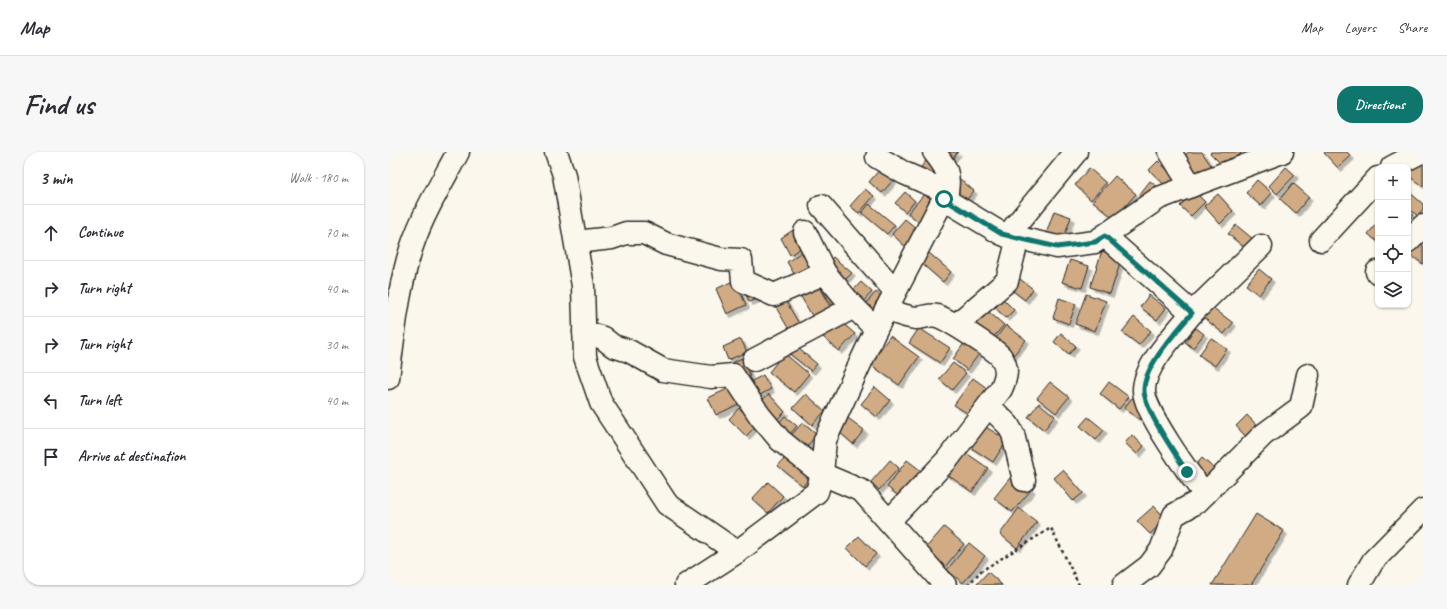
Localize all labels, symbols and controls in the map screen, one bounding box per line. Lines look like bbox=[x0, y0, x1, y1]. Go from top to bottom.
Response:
text: Map bbox=[20, 16, 50, 40]
text: Map bbox=[1301, 19, 1323, 36]
text: Layers bbox=[1345, 19, 1376, 36]
text: Share bbox=[1398, 19, 1427, 36]
button: Directions bbox=[1337, 86, 1423, 123]
text: Find us bbox=[24, 87, 94, 122]
map controls bbox=[1375, 164, 1411, 308]
button: + bbox=[1375, 164, 1411, 200]
text: 3 min bbox=[40, 168, 73, 189]
text: Walk · 180 m bbox=[289, 170, 348, 186]
route start bbox=[935, 190, 953, 208]
button: − bbox=[1375, 200, 1411, 236]
icon: ahead bbox=[40, 222, 62, 244]
text: Continue bbox=[78, 223, 123, 242]
text: 70 m bbox=[326, 225, 348, 241]
button: locate bbox=[1375, 236, 1411, 272]
button: layers bbox=[1375, 272, 1411, 308]
icon: right bbox=[40, 278, 62, 300]
text: Turn right bbox=[78, 279, 131, 298]
text: 40 m bbox=[326, 281, 348, 297]
icon: right bbox=[40, 334, 62, 356]
text: Turn right bbox=[78, 335, 131, 354]
text: 30 m bbox=[326, 337, 348, 353]
icon: left bbox=[40, 390, 62, 412]
text: Turn left bbox=[78, 391, 121, 410]
text: 40 m bbox=[326, 393, 348, 409]
icon: arrive bbox=[40, 446, 62, 468]
text: Arrive at destination bbox=[78, 447, 185, 466]
route end bbox=[1178, 463, 1196, 481]

